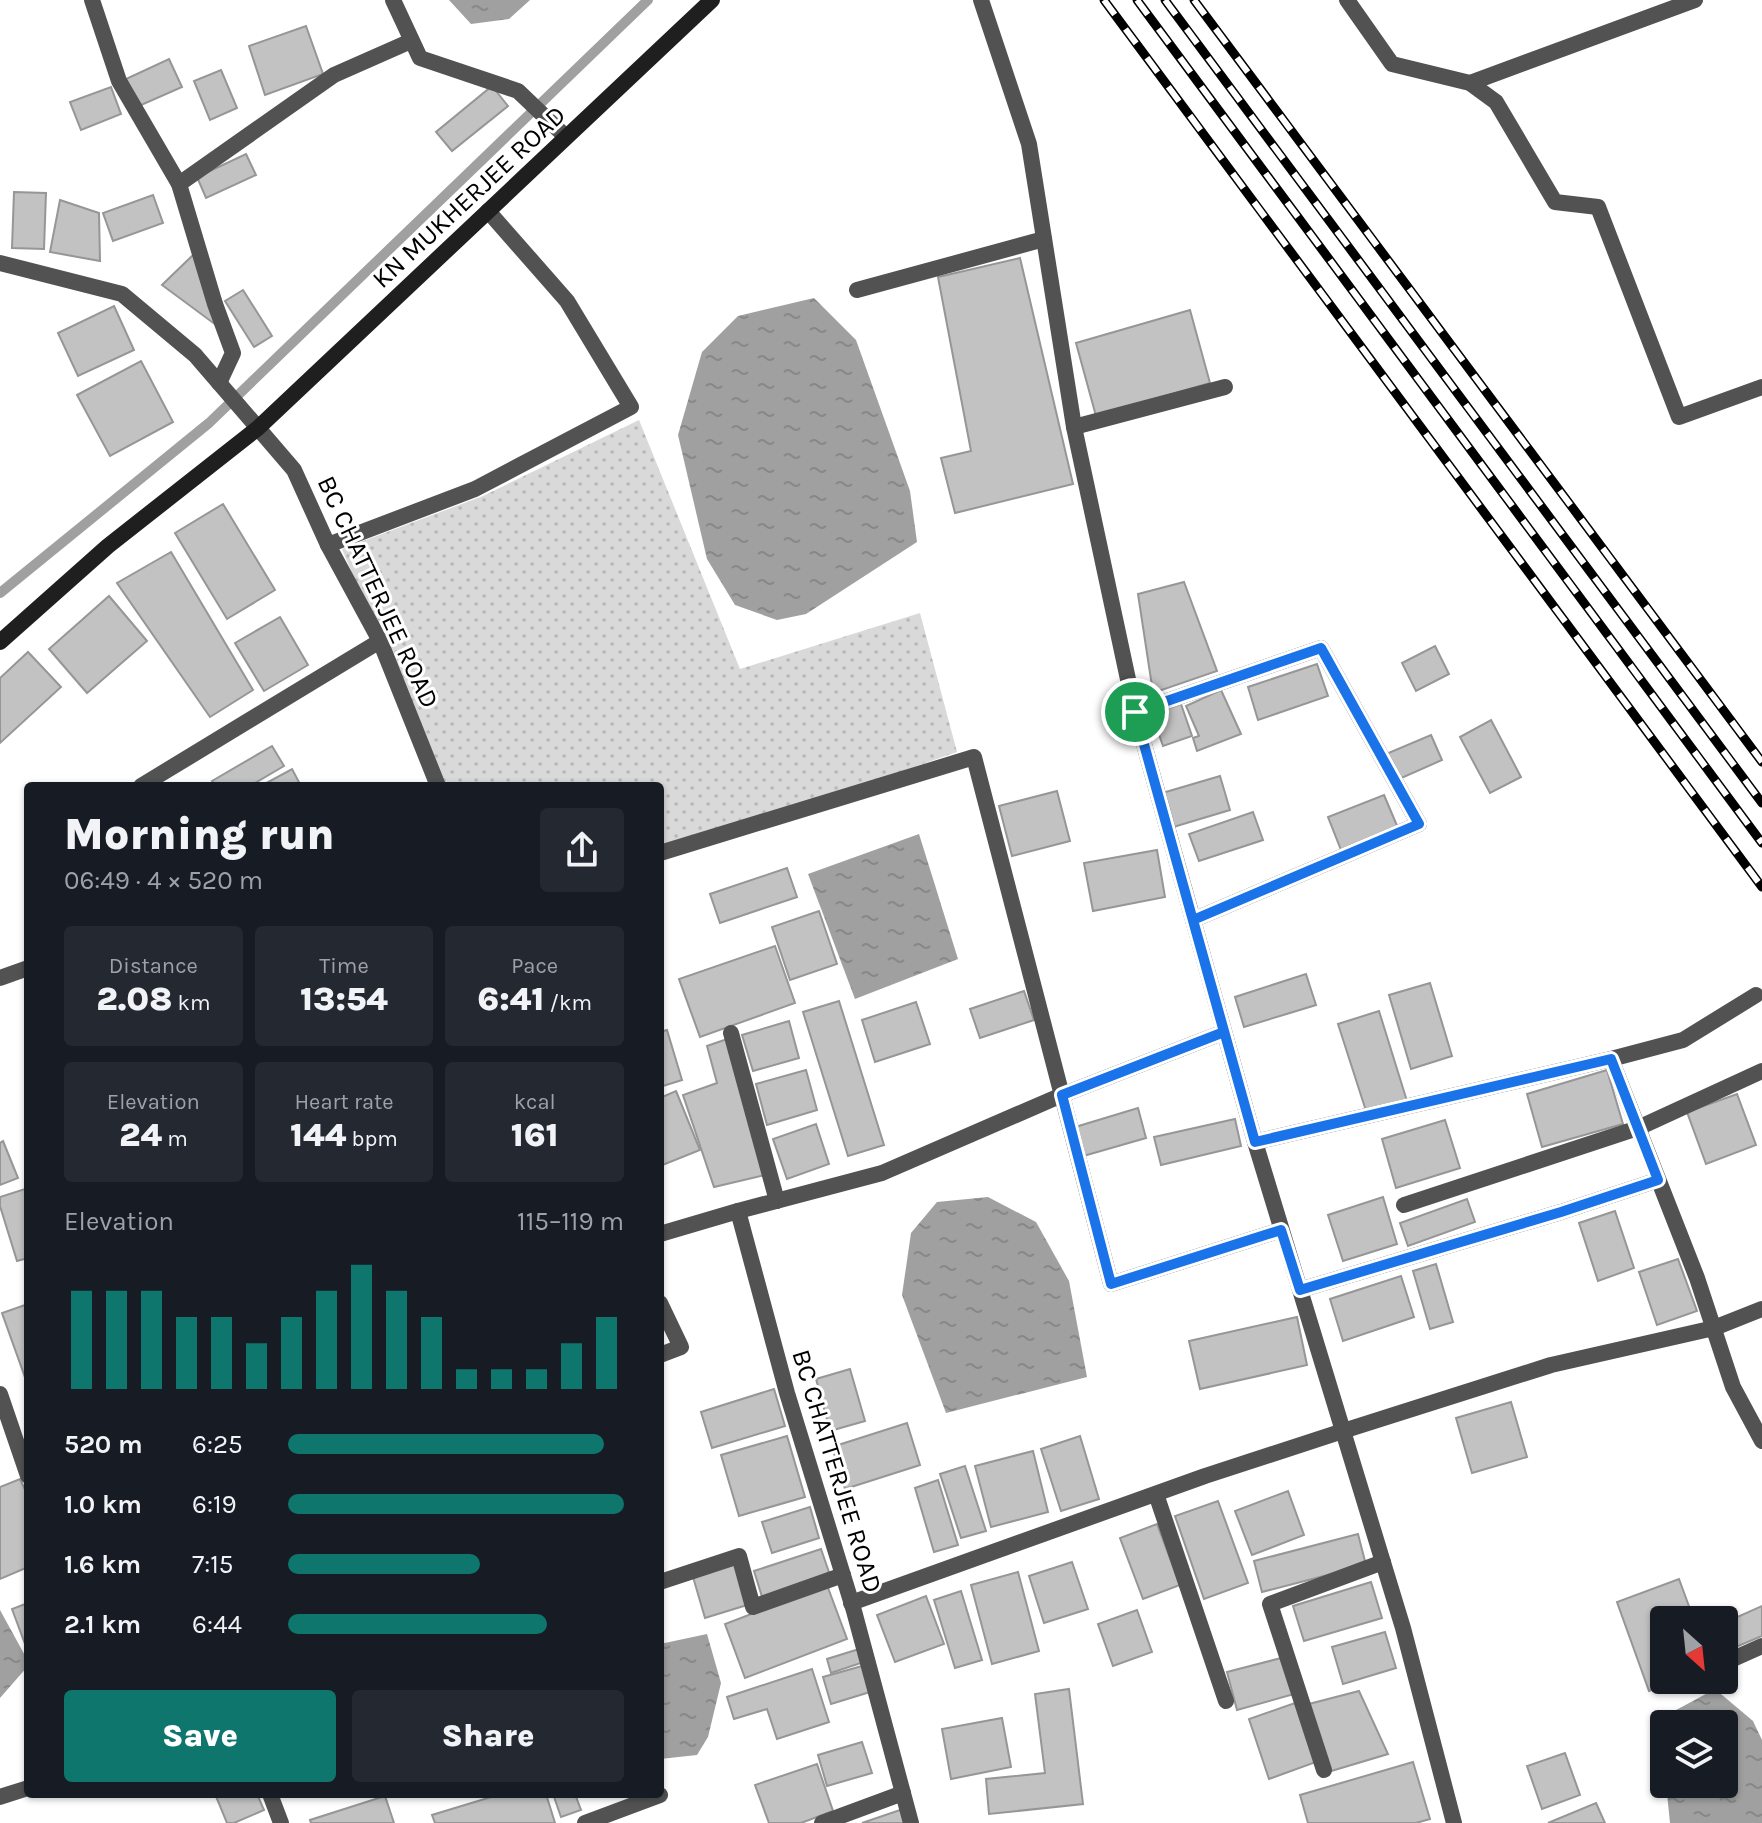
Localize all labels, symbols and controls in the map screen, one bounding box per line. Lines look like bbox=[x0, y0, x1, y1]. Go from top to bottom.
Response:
street label: KN MUKHERJEE ROAD bbox=[366, 99, 572, 295]
street label: BC CHATTERJEE ROAD bbox=[311, 471, 445, 713]
pin bbox=[1101, 678, 1169, 746]
icon: arrive bbox=[1113, 690, 1157, 734]
button: share bbox=[540, 808, 624, 892]
text: Morning run bbox=[64, 809, 335, 860]
text: 06:49 · 4 × 520 m bbox=[64, 865, 263, 896]
text: Distance bbox=[109, 953, 198, 979]
text: Time bbox=[319, 953, 369, 979]
text: Pace bbox=[511, 953, 558, 979]
text: 2.08 bbox=[96, 979, 172, 1019]
text: 13:54 bbox=[300, 979, 388, 1019]
text: 6:41 bbox=[477, 979, 544, 1019]
text: km bbox=[172, 990, 211, 1016]
text: /km bbox=[544, 990, 592, 1016]
text: Elevation bbox=[107, 1089, 200, 1115]
text: Heart rate bbox=[294, 1089, 394, 1115]
text: kcal bbox=[514, 1089, 556, 1115]
text: 24 bbox=[119, 1115, 162, 1155]
text: 144 bbox=[290, 1115, 346, 1155]
text: 161 bbox=[511, 1115, 559, 1155]
text: m bbox=[162, 1126, 188, 1152]
text: bpm bbox=[346, 1126, 398, 1152]
text: Elevation bbox=[64, 1206, 174, 1237]
text: 115–119 m bbox=[517, 1206, 624, 1237]
street label: BC CHATTERJEE ROAD bbox=[785, 1346, 889, 1596]
text: 520 m bbox=[64, 1429, 143, 1460]
text: 6:25 bbox=[192, 1429, 243, 1460]
text: 1.0 km bbox=[64, 1489, 142, 1520]
text: 6:19 bbox=[192, 1489, 237, 1520]
text: 1.6 km bbox=[64, 1549, 141, 1580]
text: 7:15 bbox=[192, 1549, 233, 1580]
north arrow bbox=[1650, 1606, 1738, 1694]
map controls bbox=[1650, 1606, 1738, 1798]
text: 2.1 km bbox=[64, 1609, 141, 1640]
text: 6:44 bbox=[192, 1609, 242, 1640]
button: Save bbox=[64, 1690, 336, 1782]
button: Share bbox=[352, 1690, 624, 1782]
button: layers bbox=[1650, 1710, 1738, 1798]

